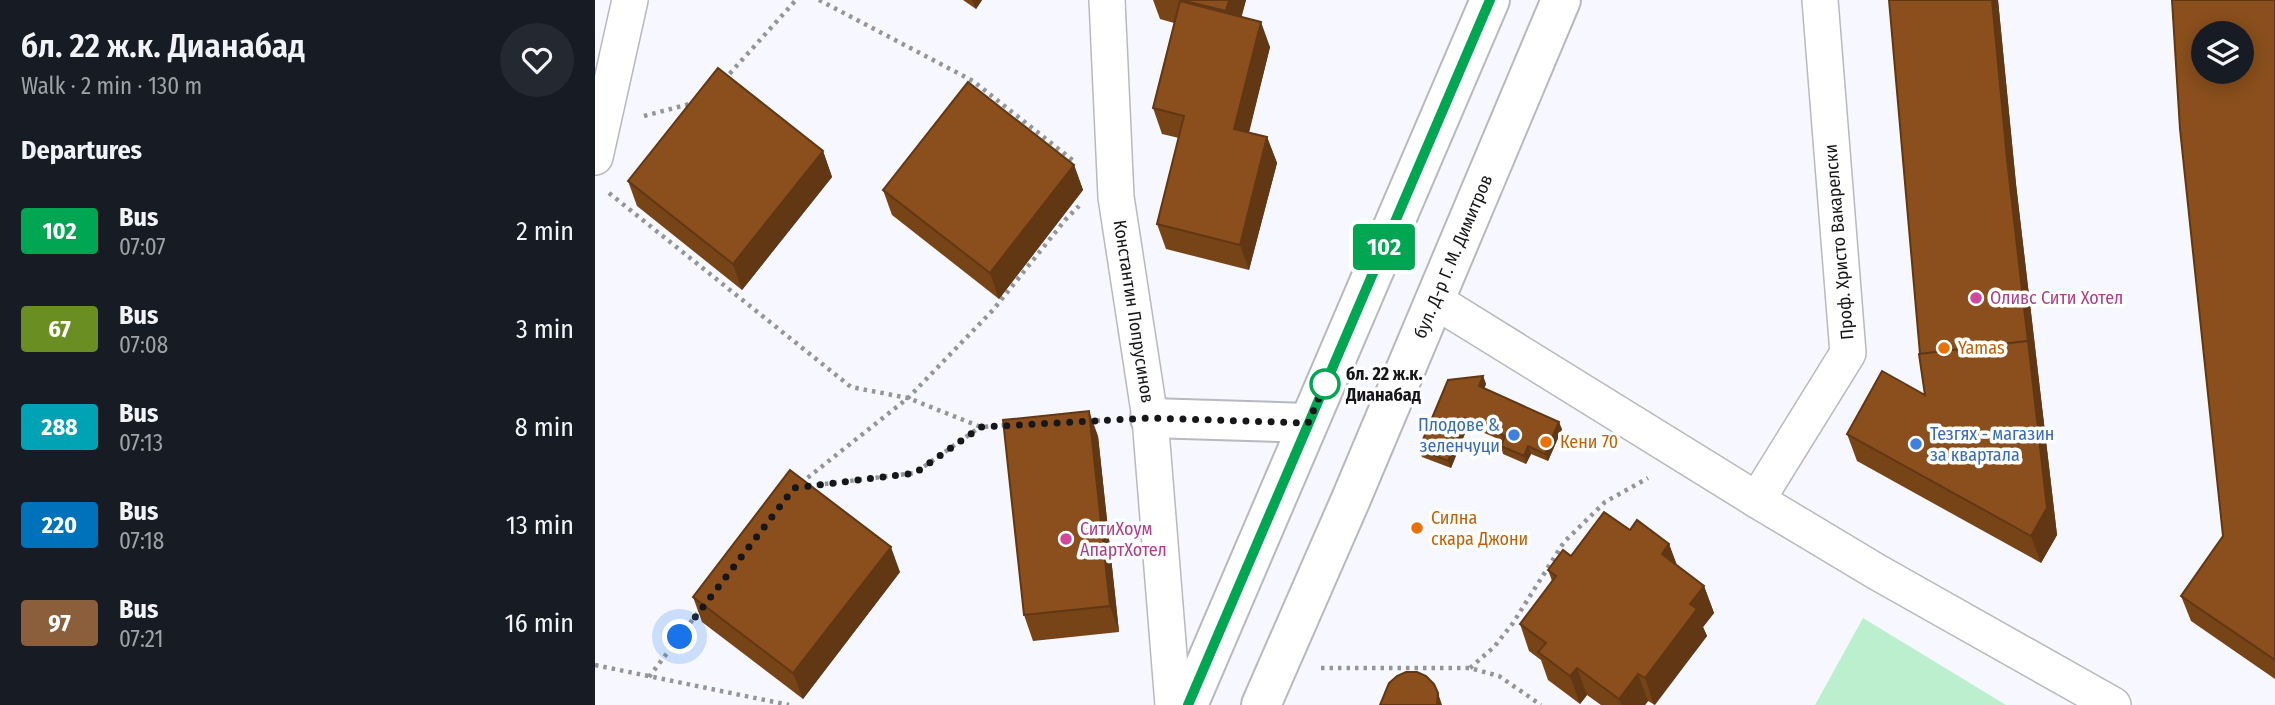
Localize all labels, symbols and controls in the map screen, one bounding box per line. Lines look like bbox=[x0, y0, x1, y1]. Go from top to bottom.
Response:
map controls bbox=[2191, 21, 2254, 84]
button: layers bbox=[2191, 21, 2254, 84]
button: heart bbox=[500, 23, 574, 97]
text: бл. 22 ж.к. Дианабад bbox=[21, 26, 305, 66]
text: Walk · 2 min · 130 m bbox=[21, 72, 202, 100]
text: Departures bbox=[21, 135, 142, 166]
street label: Проф. Христо Вакарелски bbox=[1819, 143, 1859, 341]
street label: бул. Д-р Г. М. Димитров bbox=[1409, 171, 1497, 342]
text: Bus bbox=[119, 202, 158, 233]
text: 2 min bbox=[516, 216, 574, 247]
text: 102 bbox=[42, 217, 77, 245]
street label: Константин Попрусинов bbox=[1109, 218, 1159, 405]
line badge: 102 bbox=[1344, 224, 1424, 270]
text: 07:07 bbox=[119, 233, 166, 261]
text: 102 bbox=[1367, 233, 1401, 261]
place label: Оливс Сити Хотел bbox=[1990, 287, 2123, 309]
marker: Оливс Сити Хотел bbox=[1968, 290, 1984, 306]
text: Bus bbox=[119, 300, 158, 331]
text: 3 min bbox=[516, 314, 574, 345]
text: 67 bbox=[48, 315, 71, 343]
text: 07:08 bbox=[119, 331, 168, 359]
place label: Yamas bbox=[1958, 337, 2005, 359]
marker: Yamas bbox=[1936, 340, 1952, 356]
place label: бл. 22 ж.к. Дианабад bbox=[1345, 363, 1423, 406]
marker: бл. 22 ж.к. Дианабад bbox=[1310, 369, 1340, 399]
text: Bus bbox=[119, 398, 158, 429]
text: 8 min bbox=[515, 412, 574, 443]
text: 288 bbox=[41, 413, 78, 441]
place label: Плодове & зеленчуци bbox=[1418, 414, 1500, 457]
place label: Тезгях - магазин за квартала bbox=[1930, 423, 2054, 466]
marker: Плодове & зеленчуци bbox=[1506, 427, 1522, 443]
text: 07:13 bbox=[119, 429, 163, 457]
place label: Кени 70 bbox=[1560, 431, 1618, 453]
marker: Кени 70 bbox=[1538, 434, 1554, 450]
marker: Тезгях - магазин за квартала bbox=[1908, 436, 1924, 452]
text: Bus bbox=[119, 496, 158, 527]
place label: Силна скара Джони bbox=[1431, 507, 1528, 550]
text: 13 min bbox=[506, 510, 574, 541]
text: 220 bbox=[42, 511, 77, 539]
place label: СитиХоум АпартХотел bbox=[1080, 518, 1167, 561]
marker: Силна скара Джони bbox=[1409, 520, 1425, 536]
text: 07:18 bbox=[119, 527, 164, 555]
marker: СитиХоум АпартХотел bbox=[1058, 531, 1074, 547]
text: Bus bbox=[119, 594, 158, 625]
text: 16 min bbox=[505, 608, 574, 639]
text: 97 bbox=[48, 609, 71, 637]
your location bbox=[662, 619, 697, 654]
text: 07:21 bbox=[119, 625, 163, 653]

